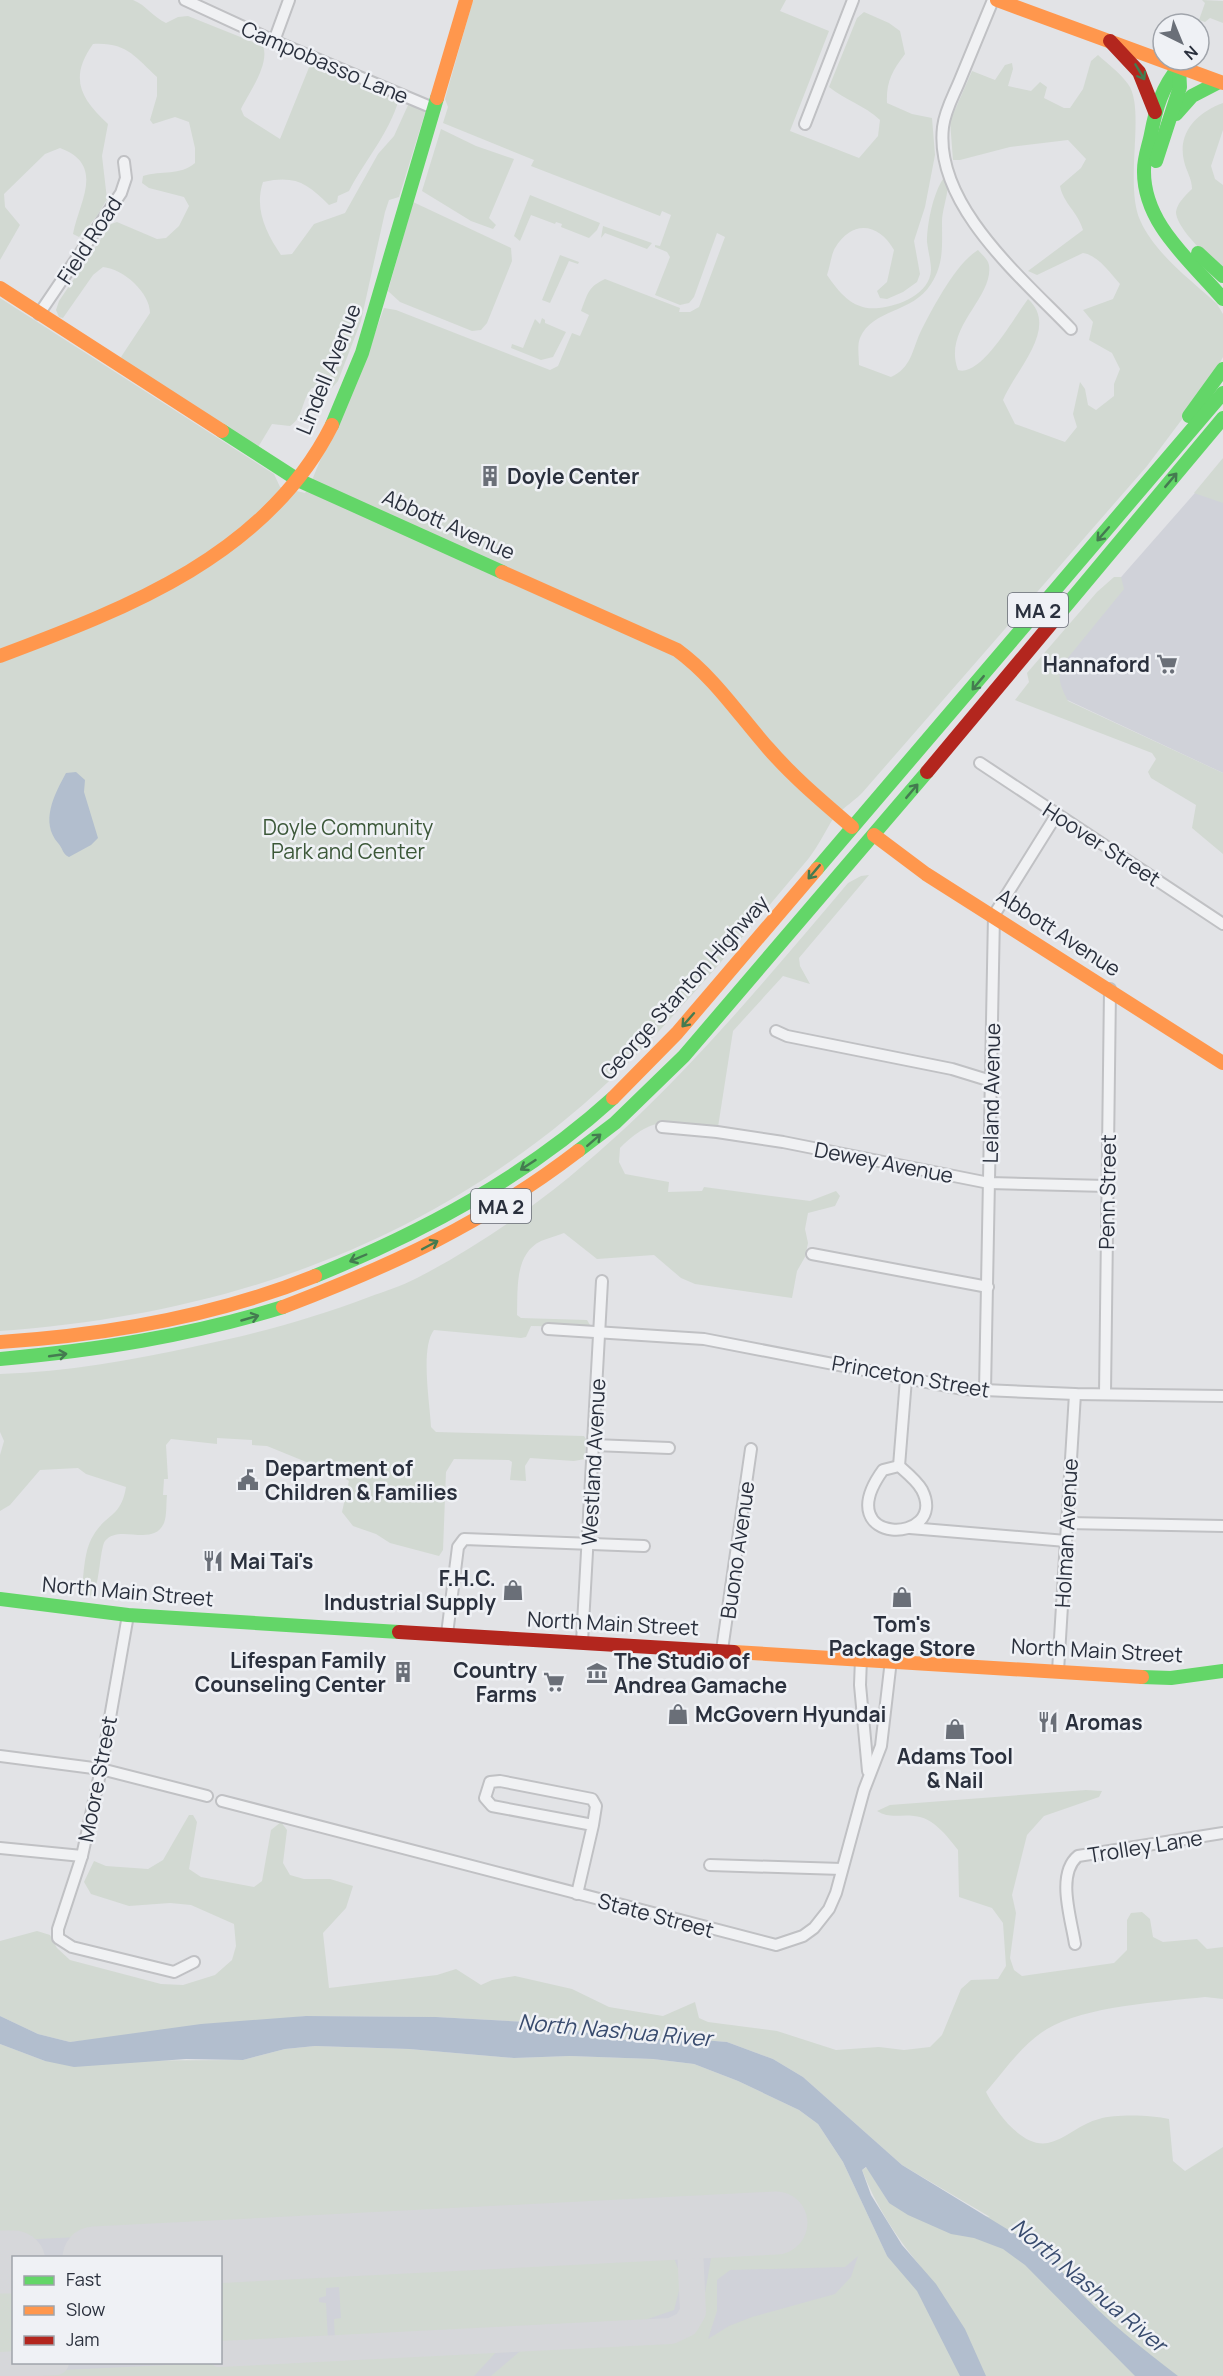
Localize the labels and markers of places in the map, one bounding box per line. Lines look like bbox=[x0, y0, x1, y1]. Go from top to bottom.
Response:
place label: Doyle Center bbox=[507, 462, 639, 490]
building icon: Doyle Center bbox=[478, 464, 502, 488]
place label: Hannaford bbox=[1043, 650, 1150, 678]
supermarket icon: Hannaford bbox=[1155, 652, 1179, 676]
place label: Department of Children & Families bbox=[265, 1454, 458, 1506]
public building icon: Department of Children & Families bbox=[236, 1468, 260, 1492]
place label: Mai Tai's bbox=[230, 1547, 313, 1575]
restaurant icon: Mai Tai's bbox=[201, 1549, 225, 1573]
place label: F.H.C. Industrial Supply bbox=[324, 1564, 496, 1616]
shop icon: F.H.C. Industrial Supply bbox=[501, 1578, 525, 1602]
shop icon: Tom's Package Store bbox=[890, 1585, 914, 1609]
place label: Tom's Package Store bbox=[829, 1610, 975, 1662]
place label: Lifespan Family Counseling Center bbox=[195, 1646, 386, 1698]
place label: The Studio of Andrea Gamache bbox=[614, 1647, 787, 1699]
place label: Country Farms bbox=[453, 1656, 537, 1708]
building icon: Lifespan Family Counseling Center bbox=[391, 1660, 415, 1684]
museum icon: The Studio of Andrea Gamache bbox=[585, 1661, 609, 1685]
supermarket icon: Country Farms bbox=[542, 1670, 566, 1694]
place label: McGovern Hyundai bbox=[695, 1700, 886, 1728]
shop icon: McGovern Hyundai bbox=[666, 1702, 690, 1726]
place label: Aromas bbox=[1065, 1708, 1143, 1736]
restaurant icon: Aromas bbox=[1036, 1710, 1060, 1734]
shop icon: Adams Tool & Nail bbox=[943, 1717, 967, 1741]
place label: Adams Tool & Nail bbox=[897, 1742, 1013, 1794]

